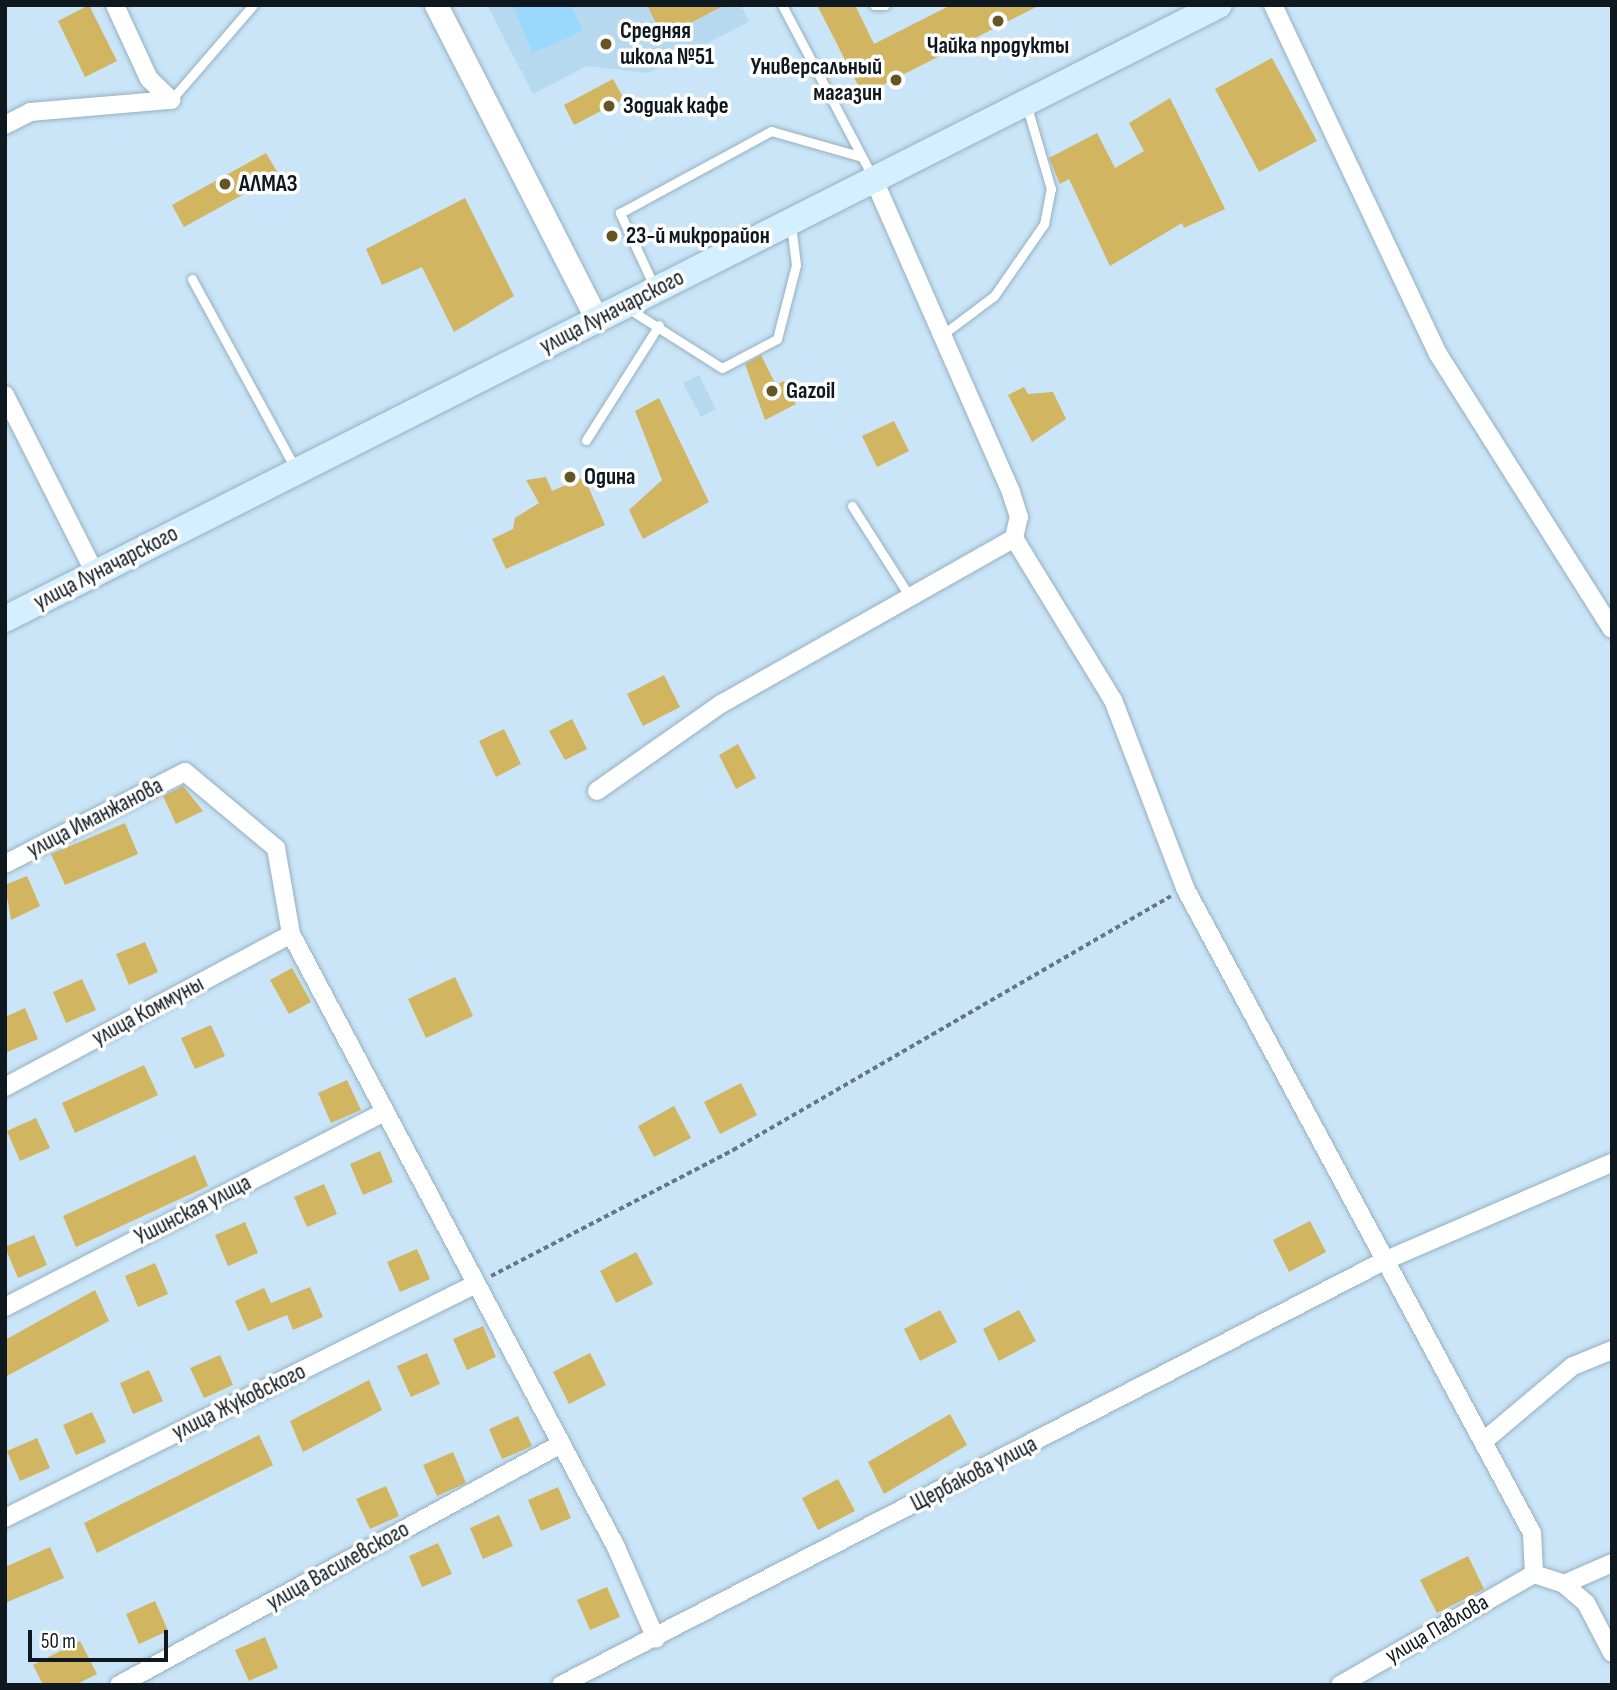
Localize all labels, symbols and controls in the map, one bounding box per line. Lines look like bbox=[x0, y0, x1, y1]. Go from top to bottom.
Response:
marker: Чайка продукты bbox=[990, 13, 1006, 29]
place label: Средняя школа №51 bbox=[620, 17, 714, 71]
place label: Чайка продукты bbox=[927, 32, 1069, 60]
marker: Средняя школа №51 bbox=[598, 36, 614, 52]
place label: Универсальный магазин bbox=[751, 53, 882, 107]
marker: Универсальный магазин bbox=[888, 72, 904, 88]
place label: Зодиак кафе bbox=[623, 92, 729, 120]
marker: Зодиак кафе bbox=[601, 98, 617, 114]
place label: АЛМАЗ bbox=[239, 170, 297, 198]
marker: АЛМАЗ bbox=[217, 176, 233, 192]
place label: 23-й микрорайон bbox=[626, 222, 770, 250]
marker: 23-й микрорайон bbox=[604, 228, 620, 244]
street label: улица Луначарского bbox=[535, 264, 689, 360]
place label: Gazoil bbox=[786, 377, 835, 405]
marker: Gazoil bbox=[764, 383, 780, 399]
place label: Одина bbox=[584, 463, 635, 491]
marker: Одина bbox=[562, 469, 578, 485]
street label: улица Луначарского bbox=[29, 520, 183, 616]
street label: улица Иманжанова bbox=[22, 772, 168, 864]
street label: улица Коммуны bbox=[88, 970, 208, 1052]
street label: Ушинская улица bbox=[130, 1169, 256, 1251]
street label: улица Жуковского bbox=[168, 1358, 310, 1446]
street label: Щербакова улица bbox=[906, 1430, 1042, 1518]
street label: улица Василевского bbox=[262, 1515, 414, 1617]
street label: улица Павлова bbox=[1380, 1588, 1494, 1670]
scale bar bbox=[32, 1616, 172, 1660]
text: 50 m bbox=[41, 1629, 76, 1654]

